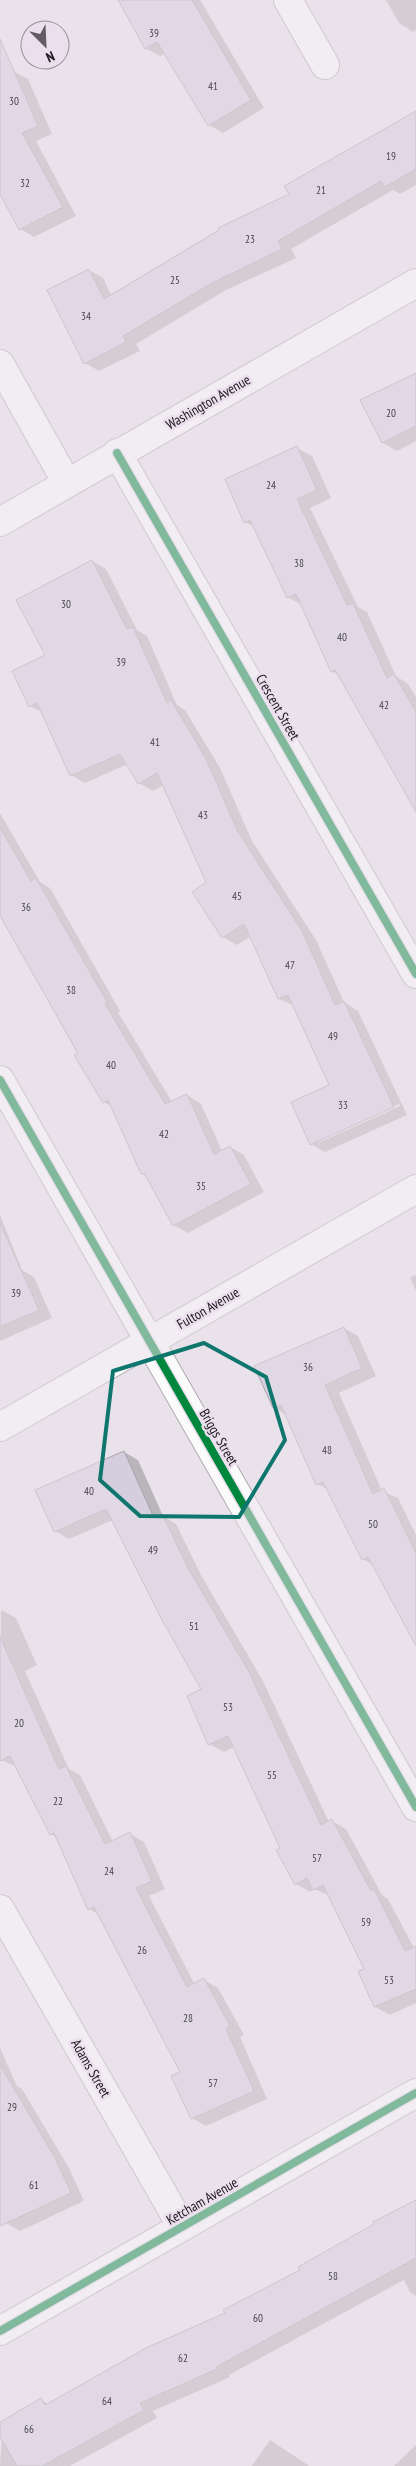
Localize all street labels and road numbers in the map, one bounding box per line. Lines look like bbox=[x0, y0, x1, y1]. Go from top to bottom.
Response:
street label: Washington Avenue bbox=[163, 370, 254, 433]
street label: Crescent Street bbox=[252, 671, 304, 743]
street label: Fulton Avenue bbox=[174, 1283, 243, 1333]
street label: Briggs Street bbox=[196, 1406, 242, 1469]
street label: Adams Street bbox=[67, 2036, 115, 2100]
street label: Ketcham Avenue bbox=[163, 2173, 241, 2229]

